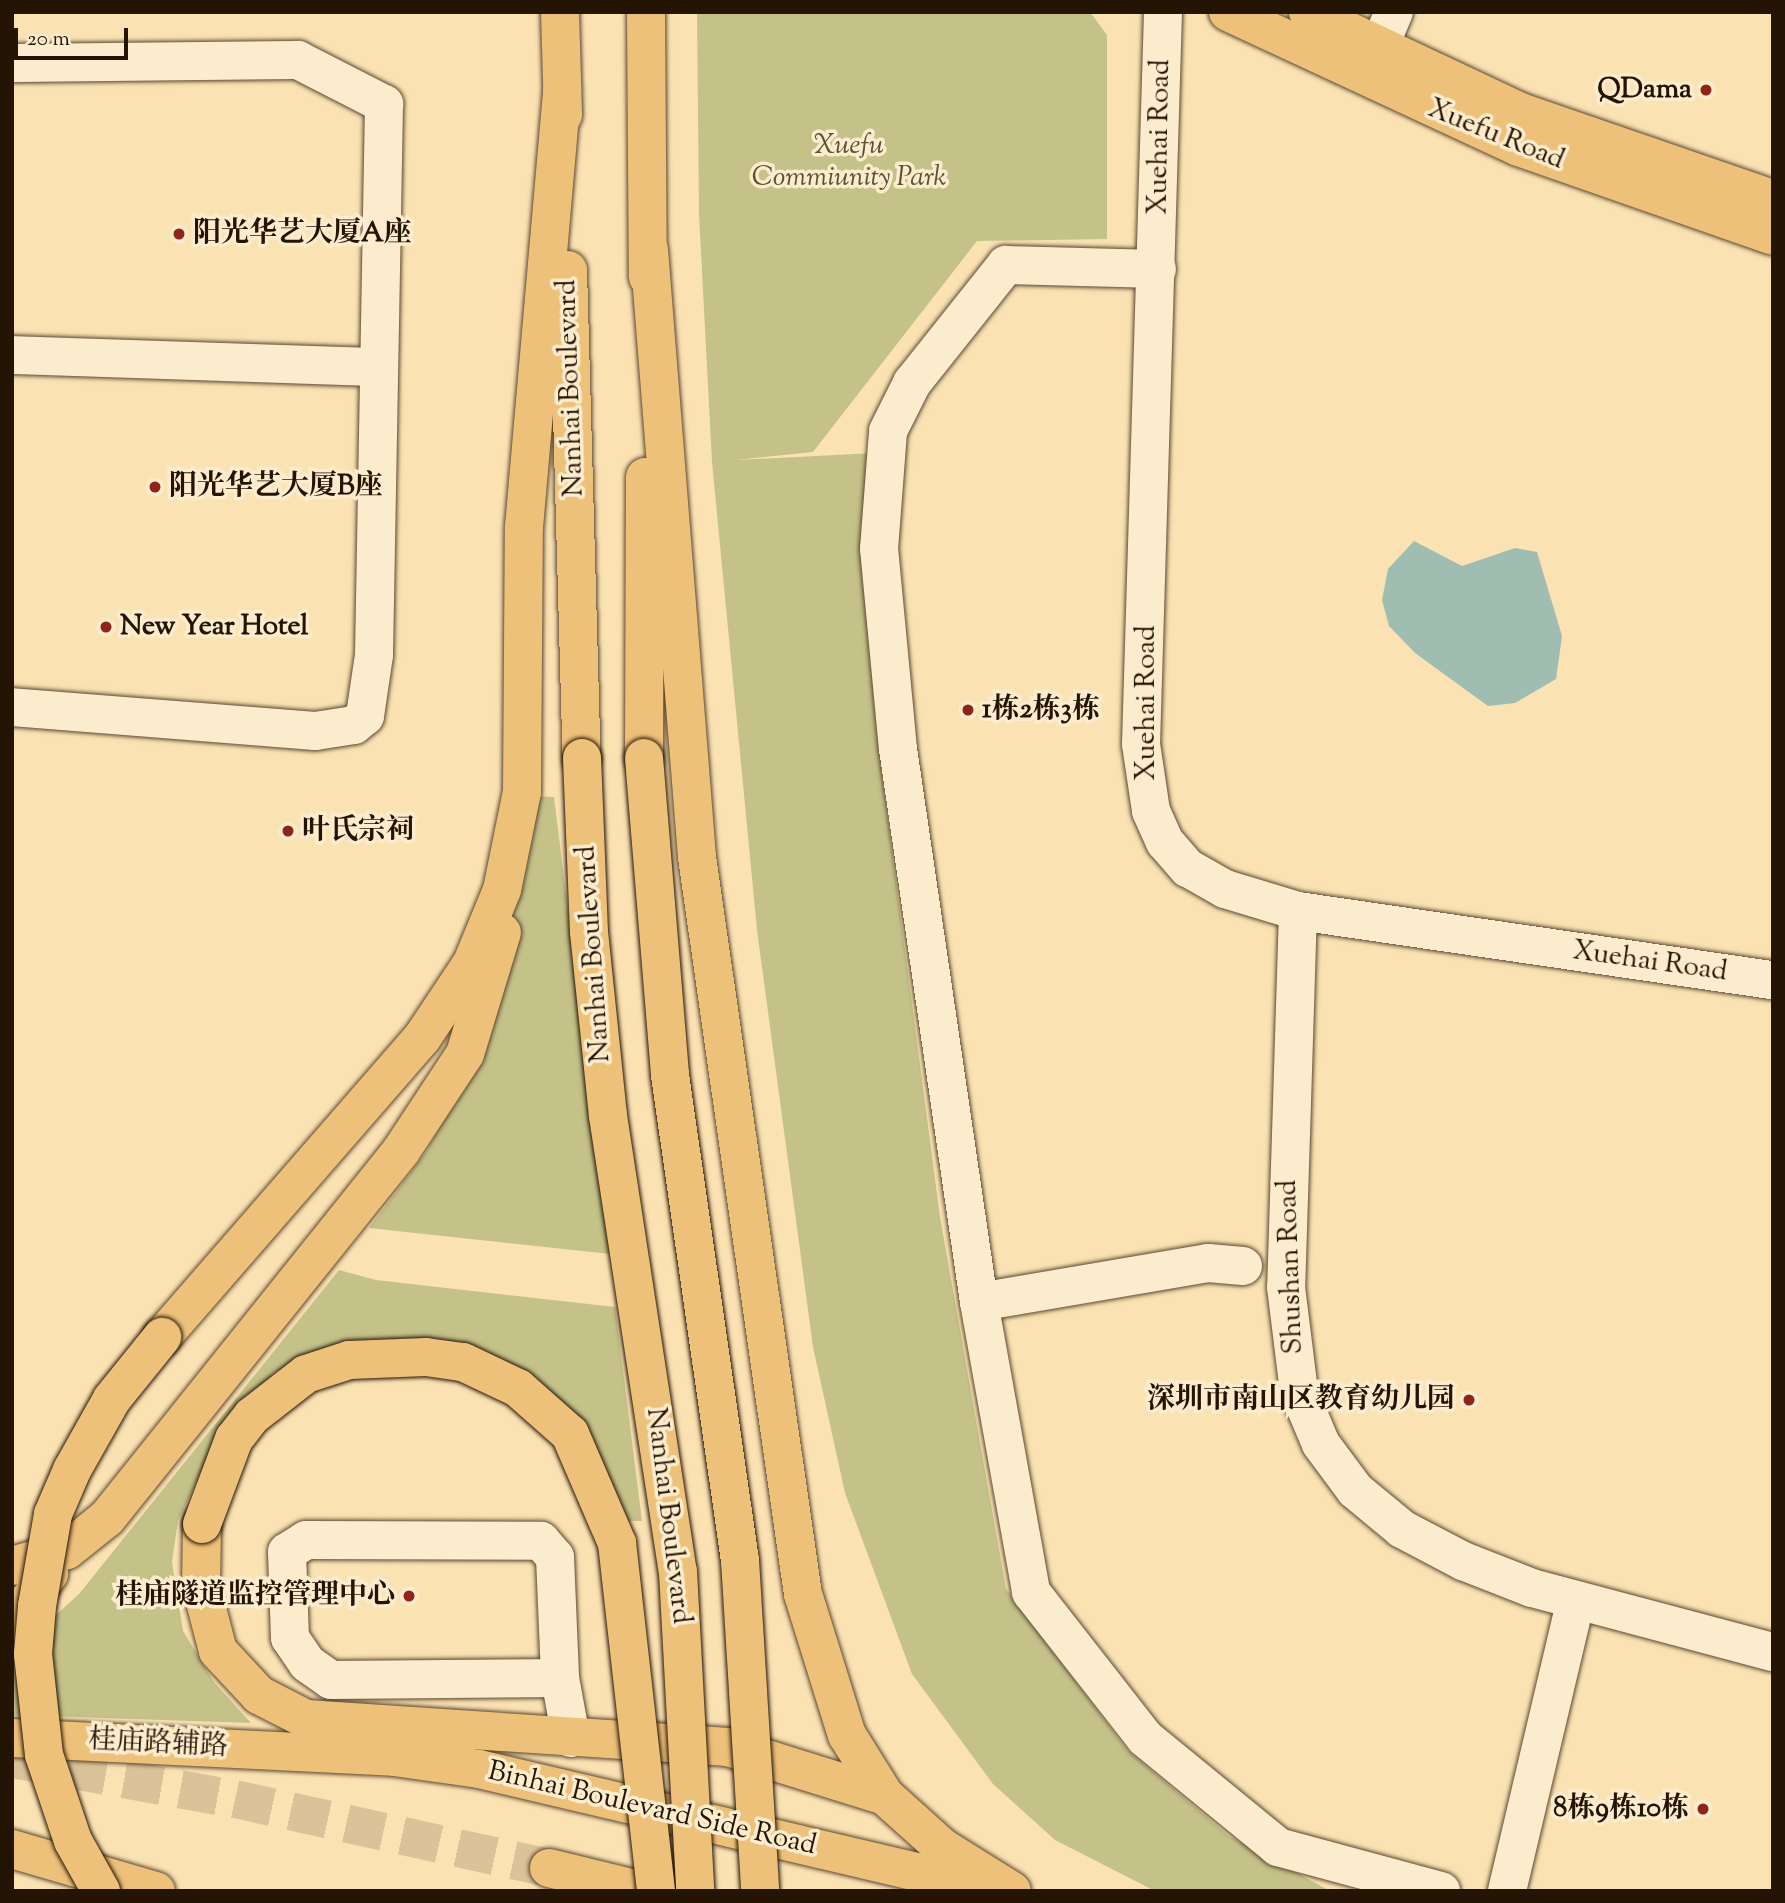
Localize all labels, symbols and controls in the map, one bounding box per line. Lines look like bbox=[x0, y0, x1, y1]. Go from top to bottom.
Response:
scale bar bbox=[18, 14, 131, 58]
text: 20 m bbox=[27, 25, 70, 55]
street label: Xuehai Road bbox=[1142, 59, 1178, 215]
place label: QDama bbox=[1597, 73, 1692, 107]
marker: QDama bbox=[1698, 82, 1714, 98]
street label: Xuefu Road bbox=[1423, 92, 1569, 178]
park label: Xuefu Commiunity Park bbox=[752, 129, 946, 195]
place label: 阳光华艺大厦A座 bbox=[193, 217, 412, 251]
marker: 阳光华艺大厦A座 bbox=[171, 226, 187, 242]
street label: Nanhai Boulevard bbox=[550, 279, 592, 497]
place label: 阳光华艺大厦B座 bbox=[169, 470, 383, 504]
marker: 阳光华艺大厦B座 bbox=[147, 479, 163, 495]
place label: New Year Hotel bbox=[120, 610, 308, 644]
marker: New Year Hotel bbox=[98, 619, 114, 635]
street label: Xuehai Road bbox=[1130, 625, 1164, 781]
place label: 1栋2栋3栋 bbox=[982, 693, 1100, 727]
marker: 1栋2栋3栋 bbox=[960, 702, 976, 718]
place label: 叶氏宗祠 bbox=[302, 814, 414, 848]
marker: 叶氏宗祠 bbox=[280, 823, 296, 839]
street label: Nanhai Boulevard bbox=[570, 844, 618, 1064]
street label: Xuehai Road bbox=[1571, 935, 1729, 989]
street label: Shushan Road bbox=[1271, 1179, 1311, 1355]
place label: 深圳市南山区教育幼儿园 bbox=[1147, 1383, 1455, 1417]
marker: 深圳市南山区教育幼儿园 bbox=[1461, 1392, 1477, 1408]
street label: Nanhai Boulevard bbox=[638, 1406, 698, 1626]
place label: 桂庙隧道监控管理中心 bbox=[115, 1579, 395, 1613]
marker: 桂庙隧道监控管理中心 bbox=[401, 1588, 417, 1604]
street label: 桂庙路辅路 bbox=[87, 1724, 229, 1764]
street label: Binhai Boulevard Side Road bbox=[484, 1755, 820, 1863]
place label: 8栋9栋10栋 bbox=[1553, 1792, 1689, 1826]
marker: 8栋9栋10栋 bbox=[1695, 1801, 1711, 1817]

